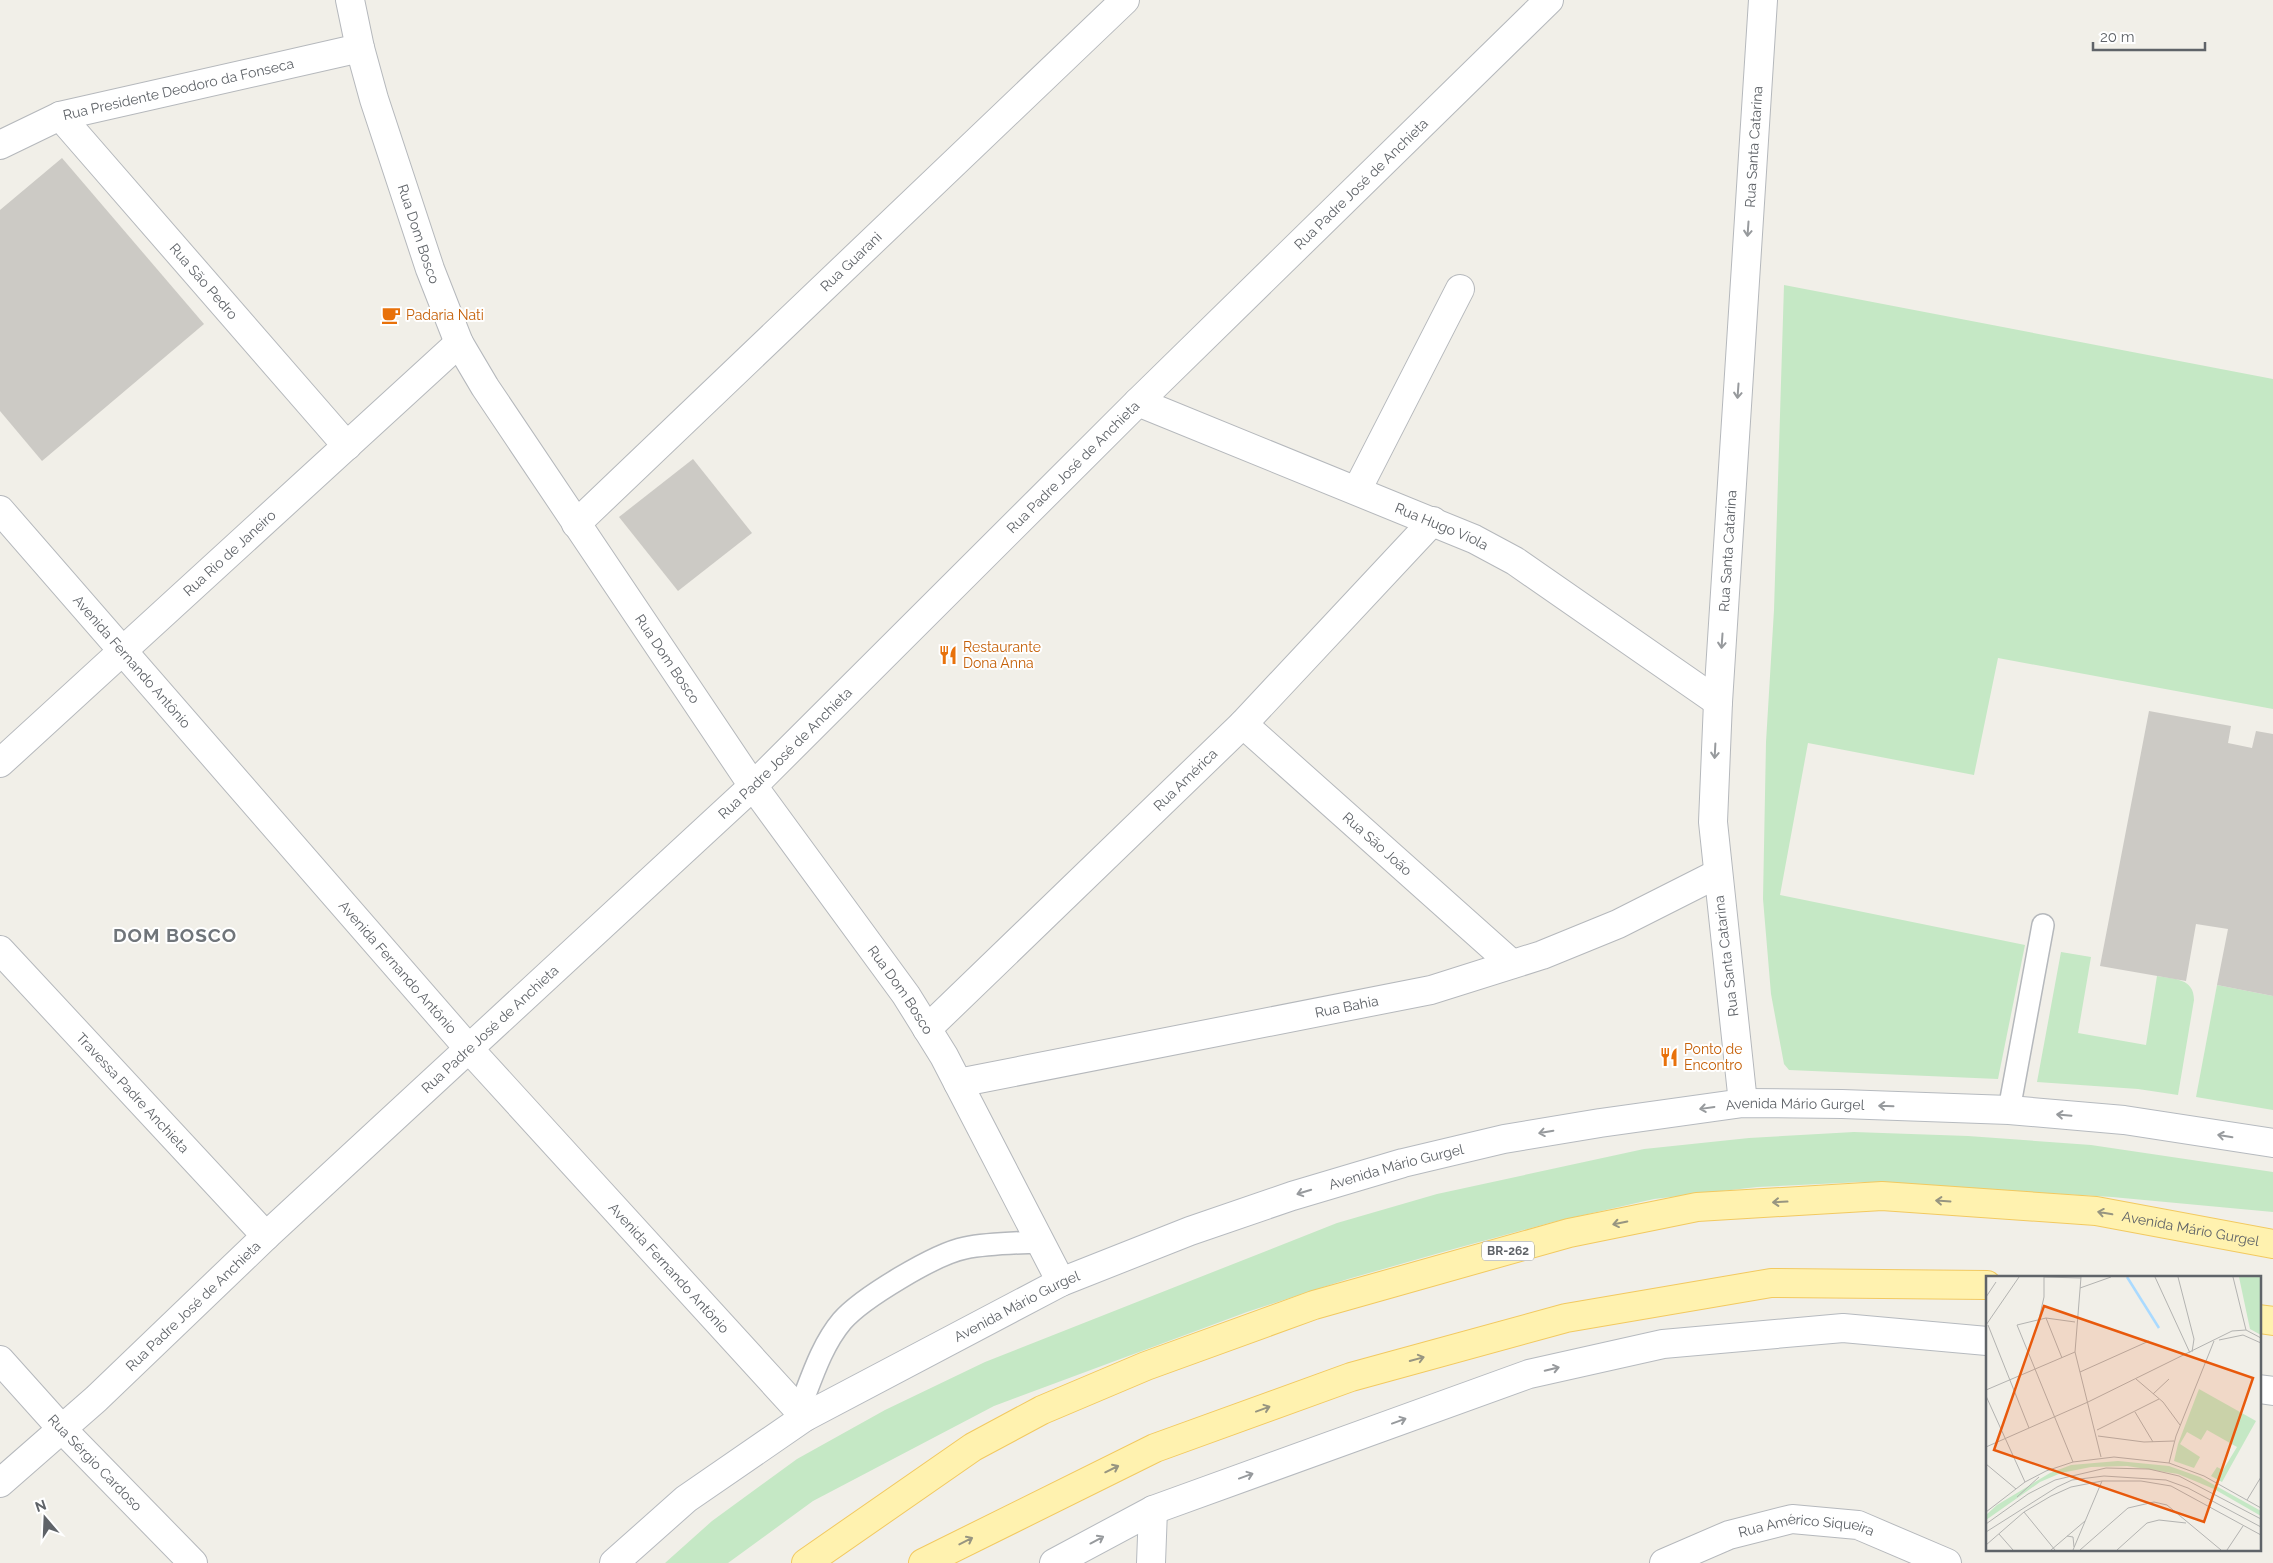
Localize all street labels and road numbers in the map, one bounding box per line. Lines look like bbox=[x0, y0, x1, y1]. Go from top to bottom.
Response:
street label: Rua Presidente Deodoro da Fonseca bbox=[61, 55, 295, 123]
street label: Rua Santa Catarina bbox=[1742, 85, 1765, 208]
street label: Rua Padre José de Anchieta bbox=[1291, 115, 1431, 253]
street label: Rua Dom Bosco bbox=[395, 182, 443, 286]
street label: Rua Guarani bbox=[817, 229, 885, 294]
street label: Rua São Pedro bbox=[166, 240, 241, 322]
street label: Rua Padre José de Anchieta bbox=[1003, 398, 1142, 536]
street label: Rua Santa Catarina bbox=[1716, 490, 1740, 612]
street label: Rua Hugo Viola bbox=[1393, 500, 1491, 553]
street label: Rua Rio de Janeiro bbox=[180, 507, 279, 599]
street label: Avenida Fernando Antônio bbox=[70, 592, 194, 731]
street label: Rua Dom Bosco bbox=[632, 611, 703, 706]
street label: Rua Padre José de Anchieta bbox=[715, 684, 855, 822]
street label: Rua América bbox=[1150, 745, 1220, 814]
street label: Rua São João bbox=[1339, 809, 1415, 879]
street label: Rua Santa Catarina bbox=[1711, 895, 1741, 1017]
street label: Avenida Fernando Antônio bbox=[336, 897, 460, 1037]
street label: Rua Dom Bosco bbox=[865, 943, 936, 1037]
street label: Rua Padre José de Anchieta bbox=[418, 962, 562, 1096]
street label: Rua Bahia bbox=[1313, 993, 1380, 1021]
street label: Travessa Padre Anchieta bbox=[73, 1030, 192, 1156]
street label: Avenida Mário Gurgel bbox=[1724, 1095, 1865, 1113]
street label: Avenida Mário Gurgel bbox=[1327, 1141, 1465, 1193]
street label: Avenida Fernando Antônio bbox=[605, 1199, 732, 1336]
street label: Avenida Mário Gurgel bbox=[2121, 1208, 2261, 1249]
street label: Rua Padre José de Anchieta bbox=[122, 1238, 264, 1374]
road number: BR-262 bbox=[1482, 1242, 1534, 1260]
street label: Avenida Mário Gurgel bbox=[951, 1267, 1082, 1345]
street label: Rua Sérgio Cardoso bbox=[45, 1411, 145, 1514]
street label: Rua Américo Siqueira bbox=[1737, 1510, 1877, 1540]

